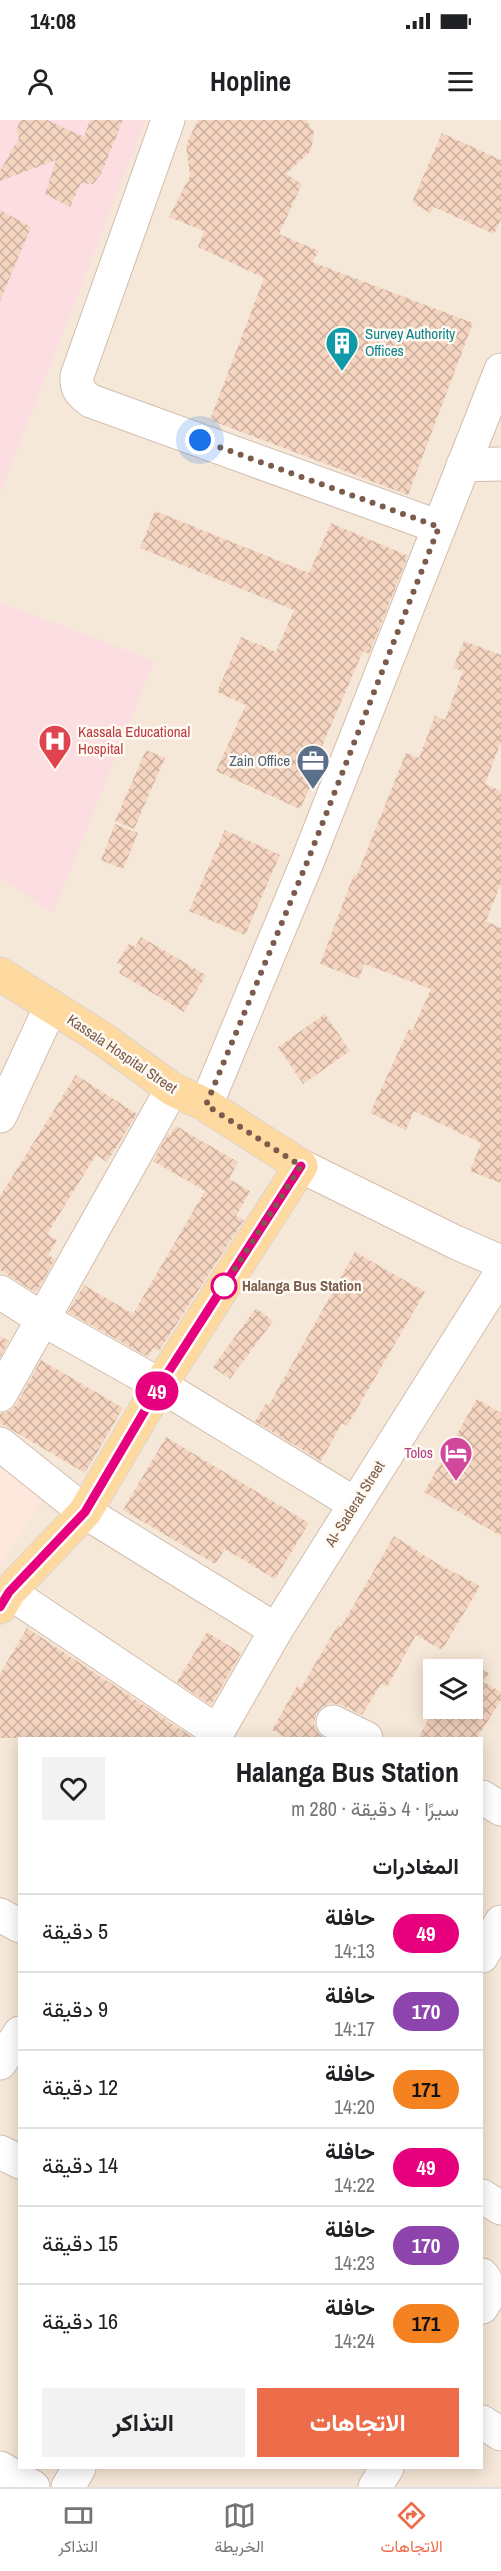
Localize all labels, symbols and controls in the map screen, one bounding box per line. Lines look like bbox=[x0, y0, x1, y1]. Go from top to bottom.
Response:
text: 14:08 bbox=[30, 6, 76, 36]
text: Hopline bbox=[210, 63, 291, 99]
icon: person bbox=[24, 65, 57, 98]
icon: menu bbox=[444, 65, 477, 98]
place label: Survey Authority Offices bbox=[365, 323, 456, 361]
building icon: Survey Authority Offices bbox=[324, 325, 360, 372]
your location bbox=[185, 425, 215, 455]
place label: Kassala Educational Hospital bbox=[78, 721, 190, 759]
hospital icon: Kassala Educational Hospital bbox=[37, 723, 73, 770]
office icon: Zain Office bbox=[295, 743, 331, 790]
place label: Zain Office bbox=[229, 750, 290, 771]
street label: Kassala Hospital Street bbox=[63, 1009, 182, 1099]
marker: Halanga Bus Station bbox=[211, 1273, 237, 1299]
place label: Halanga Bus Station bbox=[242, 1275, 362, 1296]
line badge: 49 bbox=[130, 1372, 184, 1410]
text: 49 bbox=[147, 1377, 167, 1406]
hotel icon: Tolos bbox=[438, 1435, 474, 1482]
place label: Tolos bbox=[404, 1442, 433, 1463]
street label: Al- Saderat Street bbox=[319, 1456, 390, 1552]
map controls bbox=[423, 1659, 483, 1719]
button: layers bbox=[423, 1659, 483, 1719]
text: Halanga Bus Station bbox=[236, 1753, 459, 1791]
button: heart bbox=[42, 1757, 105, 1820]
text: سيرًا · 4 دقيقة · 280 m bbox=[291, 1795, 459, 1822]
text: المغادرات bbox=[373, 1851, 459, 1881]
text: حافلة bbox=[325, 1902, 375, 1932]
text: 5 دقيقة bbox=[42, 1916, 108, 1946]
text: 49 bbox=[416, 1919, 436, 1948]
text: 14:13 bbox=[334, 1937, 375, 1964]
text: حافلة bbox=[325, 1980, 375, 2010]
text: 9 دقيقة bbox=[42, 1994, 108, 2024]
text: 170 bbox=[412, 1997, 440, 2026]
text: 14:17 bbox=[334, 2015, 375, 2042]
text: حافلة bbox=[325, 2058, 375, 2088]
text: 12 دقيقة bbox=[42, 2072, 118, 2102]
text: 171 bbox=[412, 2075, 440, 2104]
text: 14:20 bbox=[334, 2093, 375, 2120]
text: حافلة bbox=[325, 2136, 375, 2166]
text: 14 دقيقة bbox=[42, 2150, 118, 2180]
text: 49 bbox=[416, 2153, 436, 2182]
text: 14:22 bbox=[334, 2171, 375, 2198]
text: حافلة bbox=[325, 2214, 375, 2244]
text: 15 دقيقة bbox=[42, 2228, 118, 2258]
text: 170 bbox=[412, 2231, 440, 2260]
text: 14:23 bbox=[334, 2249, 375, 2276]
text: حافلة bbox=[325, 2292, 375, 2322]
text: 16 دقيقة bbox=[42, 2306, 118, 2336]
text: 171 bbox=[412, 2309, 440, 2338]
text: 14:24 bbox=[334, 2327, 375, 2354]
button: التذاكر bbox=[42, 2388, 245, 2457]
button: الاتجاهات bbox=[257, 2388, 459, 2457]
tab: التذاكر bbox=[58, 2499, 98, 2561]
tab: الخريطة bbox=[215, 2499, 264, 2561]
tab: الاتجاهات bbox=[381, 2499, 443, 2561]

